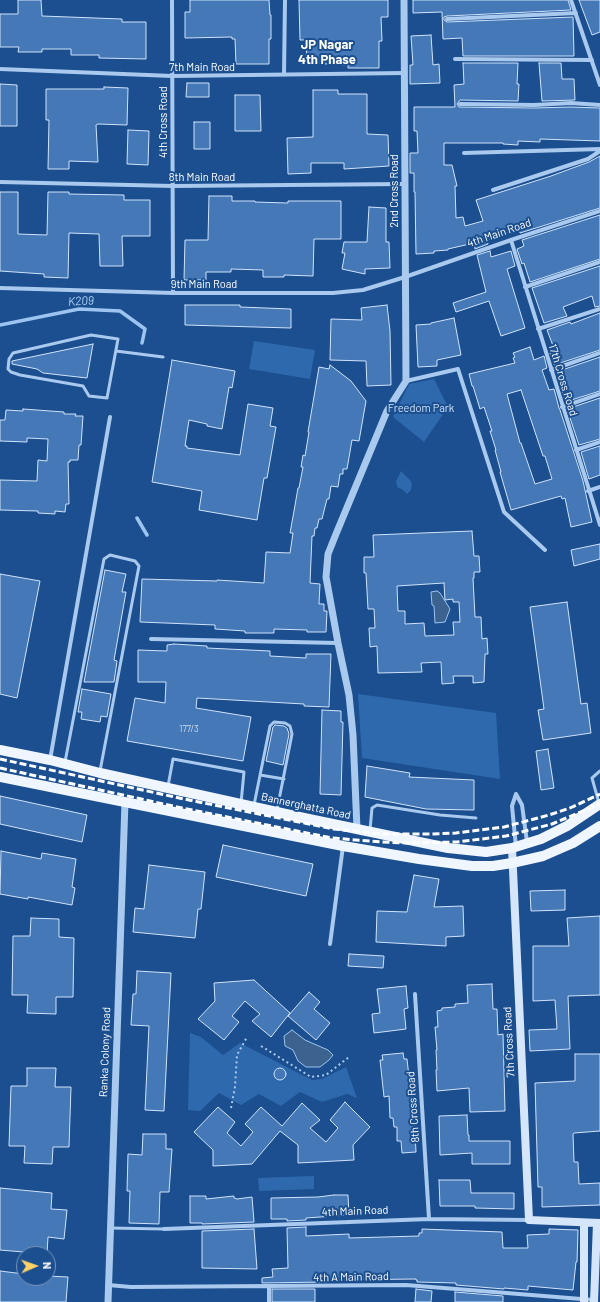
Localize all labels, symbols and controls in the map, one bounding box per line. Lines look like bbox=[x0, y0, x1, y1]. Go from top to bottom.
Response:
district label: JP Nagar 4th Phase bbox=[298, 37, 356, 68]
street label: 7th Main Road bbox=[169, 60, 235, 74]
street label: 4th Cross Road bbox=[156, 86, 170, 158]
street label: 2nd Cross Road bbox=[387, 154, 401, 228]
street label: 8th Main Road bbox=[169, 170, 235, 184]
street label: 4th Main Road bbox=[465, 216, 533, 250]
street label: 9th Main Road bbox=[171, 277, 237, 291]
water label: K209 bbox=[68, 293, 94, 309]
street label: 17th Cross Road bbox=[546, 342, 580, 418]
park label: Freedom Park bbox=[388, 401, 454, 415]
house number: 177/3 bbox=[179, 724, 199, 734]
street label: Bannerghatta Road bbox=[260, 790, 352, 822]
street label: 7th Cross Road bbox=[501, 1006, 517, 1078]
street label: Ranka Colony Road bbox=[97, 1007, 113, 1097]
street label: 8th Cross Road bbox=[404, 1071, 422, 1143]
street label: 4th Main Road bbox=[321, 1203, 389, 1219]
north arrow bbox=[16, 1246, 56, 1286]
text: N bbox=[41, 1262, 54, 1269]
street label: 4th A Main Road bbox=[313, 1270, 389, 1284]

